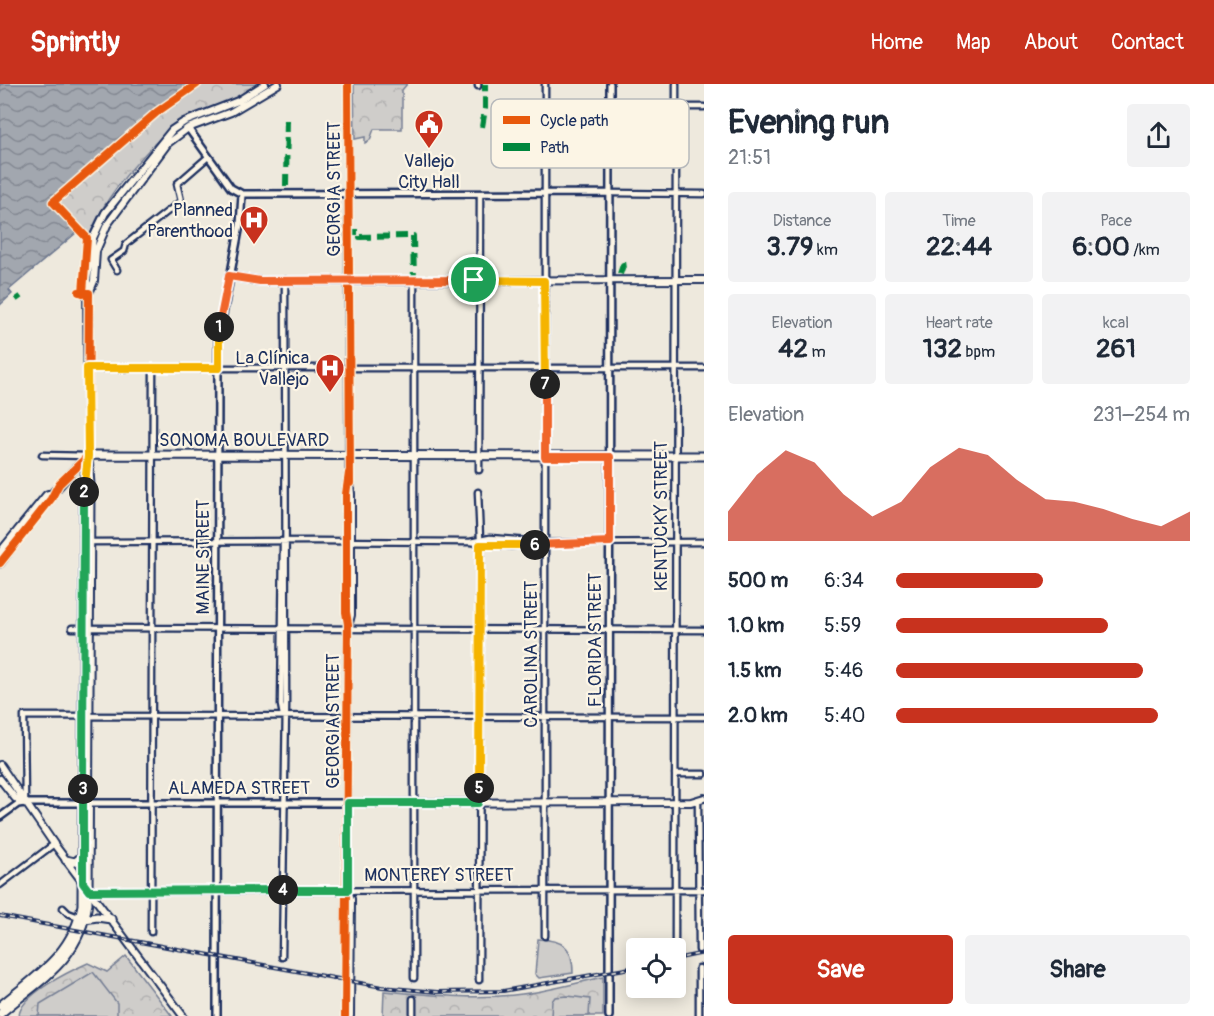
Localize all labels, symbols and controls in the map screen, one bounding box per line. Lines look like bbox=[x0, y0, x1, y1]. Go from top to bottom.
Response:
text: Sprintly bbox=[30, 25, 120, 60]
text: Home bbox=[870, 29, 923, 56]
text: Map bbox=[956, 29, 991, 56]
text: About bbox=[1024, 29, 1078, 56]
text: Contact bbox=[1111, 29, 1184, 56]
legend bbox=[491, 99, 689, 168]
text: Evening run bbox=[728, 102, 889, 143]
button: share bbox=[1127, 104, 1190, 167]
public building icon: Vallejo City Hall bbox=[413, 108, 445, 150]
text: Cycle path bbox=[540, 111, 608, 131]
street label: GEORGIA STREET bbox=[323, 121, 346, 257]
text: Path bbox=[540, 138, 569, 158]
text: 21:51 bbox=[728, 145, 771, 170]
place label: Vallejo City Hall bbox=[398, 150, 460, 194]
place label: Planned Parenthood bbox=[147, 199, 233, 243]
hospital icon: Planned Parenthood bbox=[238, 204, 270, 246]
text: Distance bbox=[773, 211, 831, 231]
text: Time bbox=[942, 211, 976, 231]
text: Pace bbox=[1100, 211, 1132, 231]
text: 3.79 bbox=[766, 231, 814, 263]
text: 22:44 bbox=[926, 231, 992, 263]
text: 6:00 bbox=[1072, 231, 1130, 263]
text: km bbox=[814, 240, 838, 260]
text: /km bbox=[1130, 240, 1160, 260]
pin bbox=[448, 254, 499, 305]
icon: arrive bbox=[457, 263, 490, 296]
pin: 1 bbox=[204, 312, 234, 342]
text: Elevation bbox=[772, 313, 832, 333]
text: Heart rate bbox=[925, 313, 993, 333]
text: kcal bbox=[1103, 313, 1129, 333]
text: 1 bbox=[216, 317, 222, 337]
text: 42 bbox=[778, 333, 808, 365]
text: 132 bbox=[923, 333, 962, 365]
text: 261 bbox=[1096, 333, 1136, 365]
text: m bbox=[808, 342, 826, 362]
text: bpm bbox=[962, 342, 995, 362]
place label: La Clínica Vallejo bbox=[235, 347, 309, 391]
hospital icon: La Clínica Vallejo bbox=[314, 352, 346, 394]
pin: 7 bbox=[530, 369, 560, 399]
text: 7 bbox=[541, 374, 549, 394]
text: Elevation bbox=[728, 402, 804, 427]
text: 231–254 m bbox=[1093, 402, 1190, 427]
street label: SONOMA BOULEVARD bbox=[159, 429, 329, 452]
street label: KENTUCKY STREET bbox=[650, 441, 673, 591]
pin: 2 bbox=[69, 477, 99, 507]
text: 2 bbox=[80, 482, 88, 502]
street label: MAINE STREET bbox=[192, 500, 215, 614]
pin: 6 bbox=[520, 530, 550, 560]
text: 6 bbox=[530, 535, 540, 555]
text: 500 m bbox=[728, 568, 788, 593]
text: 6:34 bbox=[824, 568, 864, 593]
street label: FLORIDA STREET bbox=[584, 573, 607, 707]
street label: CAROLINA STREET bbox=[520, 580, 543, 728]
text: 1.0 km bbox=[728, 613, 784, 638]
text: 5:59 bbox=[824, 613, 861, 638]
street label: GEORGIA STREET bbox=[322, 653, 345, 789]
text: 1.5 km bbox=[728, 658, 781, 683]
text: 5:46 bbox=[824, 658, 863, 683]
text: 2.0 km bbox=[728, 703, 788, 728]
text: 5:40 bbox=[824, 703, 865, 728]
pin: 5 bbox=[464, 773, 494, 803]
pin: 3 bbox=[68, 774, 98, 804]
street label: ALAMEDA STREET bbox=[168, 777, 310, 800]
text: 5 bbox=[475, 778, 483, 798]
text: 3 bbox=[79, 779, 87, 799]
street label: MONTEREY STREET bbox=[364, 864, 514, 887]
pin: 4 bbox=[268, 875, 298, 905]
text: 4 bbox=[278, 880, 288, 900]
button: Save bbox=[728, 935, 953, 1004]
button: Share bbox=[965, 935, 1190, 1004]
map controls bbox=[626, 938, 686, 998]
button: locate bbox=[626, 938, 686, 998]

